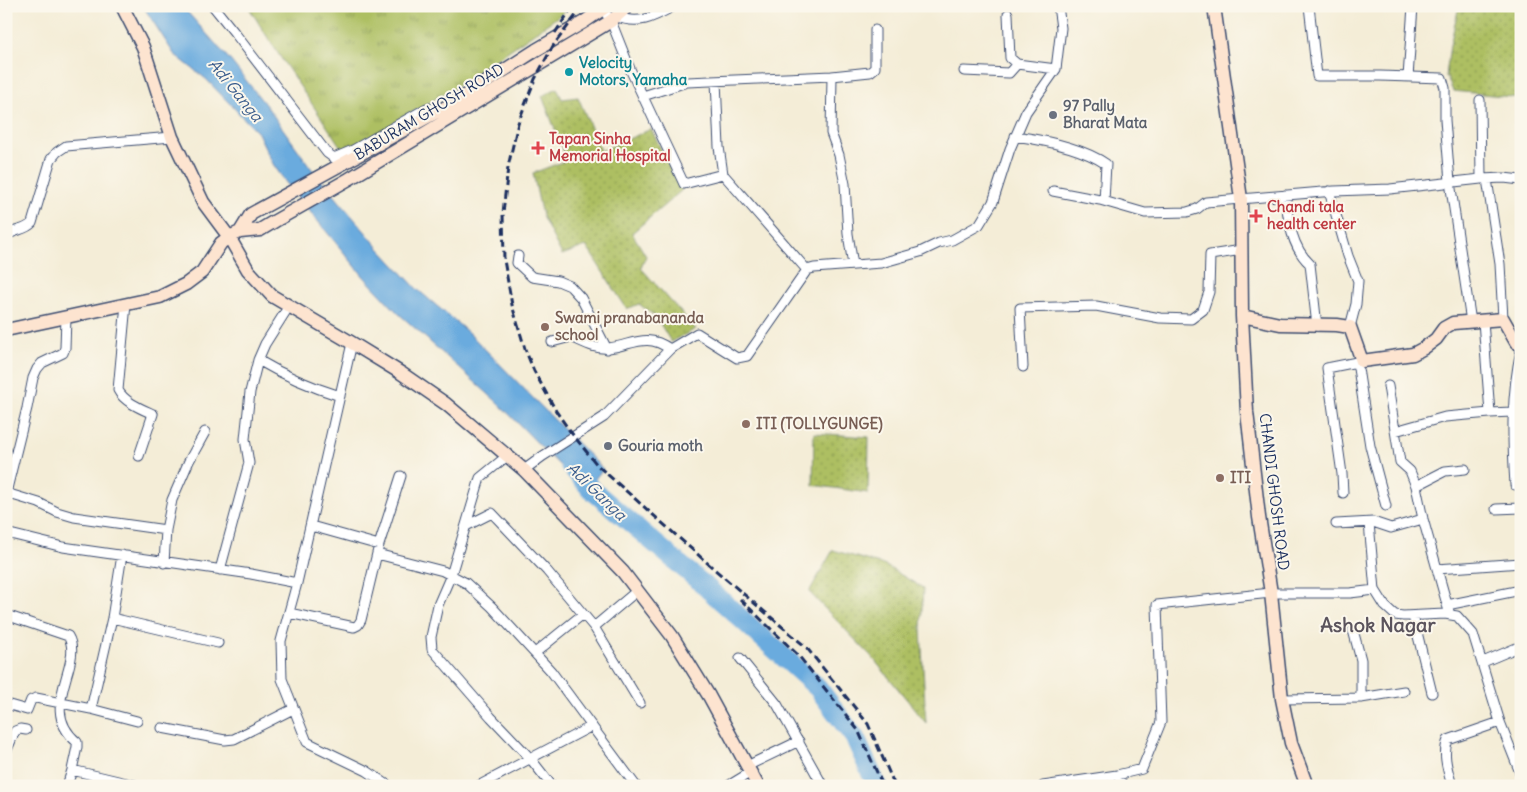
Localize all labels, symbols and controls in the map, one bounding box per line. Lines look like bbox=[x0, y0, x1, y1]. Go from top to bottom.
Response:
place label: Velocity Motors, Yamaha bbox=[579, 53, 688, 89]
water label: Adi Ganga bbox=[205, 55, 268, 126]
street label: BABURAM GHOSH ROAD bbox=[350, 59, 507, 164]
marker: Velocity Motors, Yamaha bbox=[563, 66, 575, 78]
place label: 97 Pally Bharat Mata bbox=[1063, 96, 1148, 132]
marker: 97 Pally Bharat Mata bbox=[1047, 109, 1059, 121]
place label: Tapan Sinha Memorial Hospital bbox=[549, 129, 671, 166]
marker: Tapan Sinha Memorial Hospital bbox=[531, 141, 545, 155]
place label: Chandi tala health center bbox=[1267, 197, 1357, 233]
marker: Chandi tala health center bbox=[1249, 209, 1263, 223]
place label: Swami pranabananda school bbox=[555, 308, 705, 344]
marker: Swami pranabananda school bbox=[539, 321, 551, 333]
street label: CHANDI GHOSH ROAD bbox=[1255, 412, 1294, 572]
place label: ITI (TOLLYGUNGE) bbox=[756, 414, 883, 434]
marker: ITI (TOLLYGUNGE) bbox=[740, 418, 752, 430]
place label: Gouria moth bbox=[618, 436, 703, 455]
marker: Gouria moth bbox=[602, 440, 614, 452]
water label: Adi Ganga bbox=[563, 458, 632, 525]
place label: ITI bbox=[1230, 468, 1251, 487]
marker: ITI bbox=[1214, 472, 1226, 484]
district label: Ashok Nagar bbox=[1320, 612, 1437, 637]

